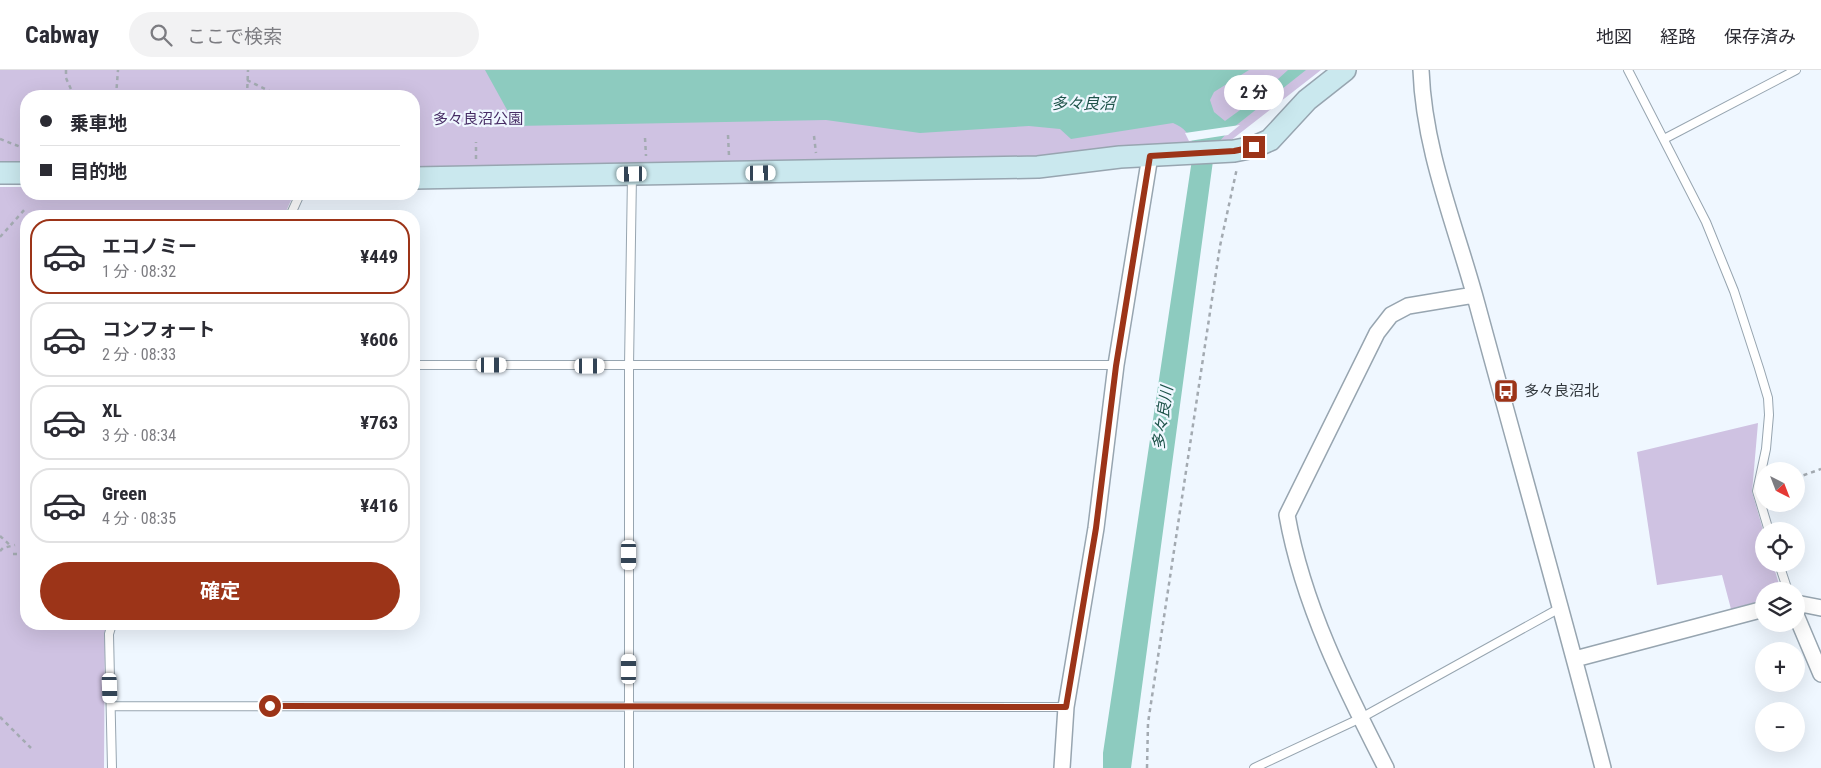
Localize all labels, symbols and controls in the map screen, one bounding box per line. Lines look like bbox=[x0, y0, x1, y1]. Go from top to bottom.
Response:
search box bbox=[129, 12, 479, 57]
text: Cabway bbox=[25, 21, 99, 49]
icon: search bbox=[147, 21, 175, 49]
text: ここで検索 bbox=[187, 25, 282, 48]
text: 地図 bbox=[1596, 26, 1632, 47]
text: 経路 bbox=[1660, 26, 1696, 47]
text: 保存済み bbox=[1724, 26, 1796, 47]
callout: 2 分 bbox=[1224, 75, 1284, 110]
text: 2 分 bbox=[1240, 83, 1268, 102]
water label: 多々良沼 bbox=[1051, 94, 1117, 113]
park label: 多々良沼公園 bbox=[433, 110, 523, 128]
text: 乗車地 bbox=[70, 112, 127, 135]
route end bbox=[1243, 136, 1265, 158]
text: 目的地 bbox=[70, 160, 127, 183]
car bbox=[745, 165, 776, 181]
car bbox=[616, 166, 647, 182]
icon: car bbox=[42, 234, 87, 279]
text: エコノミー bbox=[102, 235, 197, 258]
text: ¥449 bbox=[360, 245, 398, 268]
text: 1 分 · 08:32 bbox=[102, 262, 176, 281]
icon: car bbox=[42, 317, 87, 362]
text: コンフォート bbox=[102, 318, 215, 341]
text: ¥606 bbox=[360, 328, 398, 351]
text: 2 分 · 08:33 bbox=[102, 345, 176, 364]
car bbox=[477, 358, 507, 373]
car bbox=[575, 359, 605, 374]
bus stop icon: 多々良沼北 bbox=[1493, 378, 1519, 404]
place label: 多々良沼北 bbox=[1524, 382, 1599, 400]
water label: 多々良川 bbox=[1149, 383, 1177, 451]
text: XL bbox=[102, 399, 122, 422]
icon: car bbox=[42, 400, 87, 445]
text: ¥763 bbox=[360, 411, 398, 434]
text: 3 分 · 08:34 bbox=[102, 426, 176, 445]
north arrow bbox=[1755, 462, 1805, 512]
map controls bbox=[1755, 462, 1805, 752]
text: Green bbox=[102, 482, 147, 505]
icon: car bbox=[42, 483, 87, 528]
text: ¥416 bbox=[360, 494, 398, 517]
text: 4 分 · 08:35 bbox=[102, 509, 176, 528]
button: locate bbox=[1755, 522, 1805, 572]
car bbox=[621, 540, 636, 570]
button: 確定 bbox=[40, 562, 400, 620]
button: layers bbox=[1755, 582, 1805, 632]
button: + bbox=[1755, 642, 1805, 692]
car bbox=[621, 654, 636, 684]
car bbox=[101, 673, 118, 703]
route start bbox=[259, 695, 281, 717]
button: − bbox=[1755, 702, 1805, 752]

